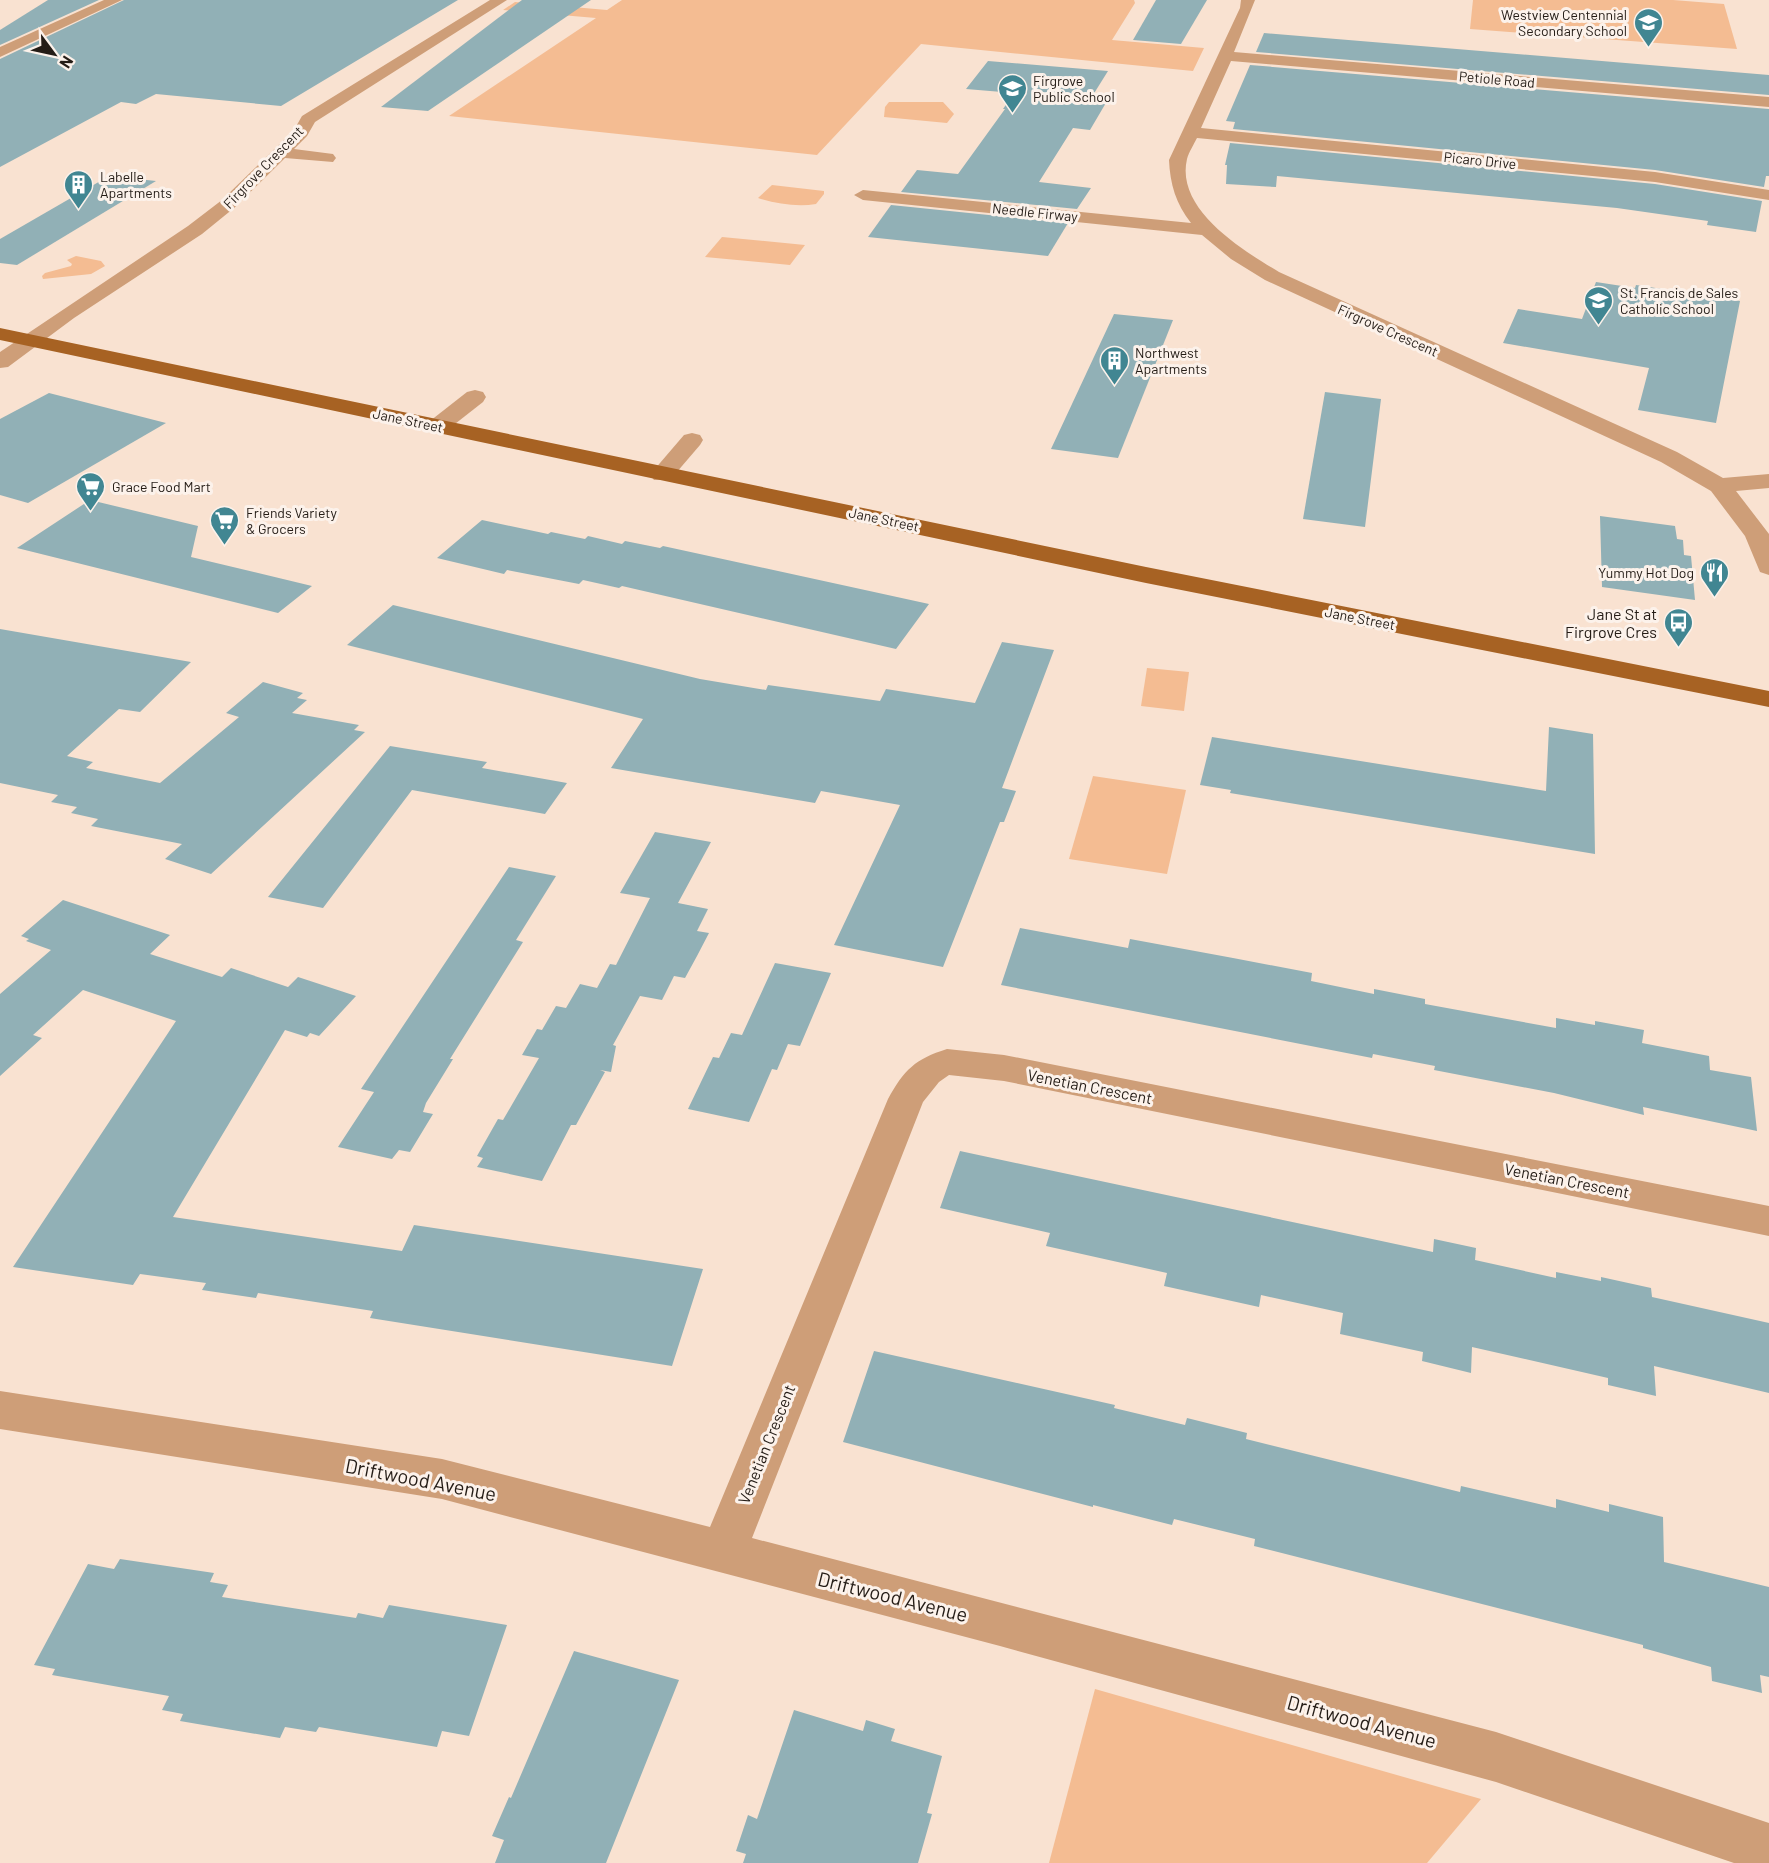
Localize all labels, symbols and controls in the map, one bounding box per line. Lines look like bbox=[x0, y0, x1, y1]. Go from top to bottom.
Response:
place label: Westview Centennial Secondary School bbox=[1501, 6, 1627, 39]
school or university icon: Westview Centennial Secondary School bbox=[1632, 6, 1664, 48]
north arrow bbox=[24, 24, 84, 84]
text: N bbox=[56, 53, 78, 72]
street label: Petiole Road bbox=[1458, 67, 1536, 91]
school or university icon: Firgrove Public School bbox=[996, 72, 1028, 114]
place label: Firgrove Public School bbox=[1033, 72, 1115, 105]
street label: Firgrove Crescent bbox=[219, 122, 307, 212]
street label: Picaro Drive bbox=[1443, 148, 1517, 172]
building icon: Labelle Apartments bbox=[63, 168, 95, 210]
place label: Labelle Apartments bbox=[100, 168, 172, 201]
street label: Needle Firway bbox=[991, 199, 1079, 225]
school or university icon: St. Francis de Sales Catholic School bbox=[1583, 284, 1615, 326]
place label: St. Francis de Sales Catholic School bbox=[1620, 284, 1739, 317]
street label: Firgrove Crescent bbox=[1335, 300, 1441, 360]
building icon: Northwest Apartments bbox=[1098, 344, 1130, 386]
place label: Northwest Apartments bbox=[1135, 344, 1207, 377]
street label: Jane Street bbox=[371, 404, 445, 436]
supermarket icon: Grace Food Mart bbox=[75, 470, 107, 512]
place label: Grace Food Mart bbox=[112, 478, 211, 495]
street label: Jane Street bbox=[847, 503, 921, 535]
supermarket icon: Friends Variety & Grocers bbox=[209, 504, 241, 546]
place label: Friends Variety & Grocers bbox=[246, 504, 337, 537]
restaurant icon: Yummy Hot Dog bbox=[1699, 556, 1731, 598]
place label: Yummy Hot Dog bbox=[1598, 564, 1694, 581]
street label: Jane Street bbox=[1323, 603, 1397, 633]
place label: Jane St at Firgrove Cres bbox=[1565, 604, 1657, 641]
bus stop icon: Jane St at Firgrove Cres bbox=[1662, 606, 1694, 648]
street label: Venetian Crescent bbox=[1026, 1065, 1154, 1107]
street label: Venetian Crescent bbox=[1503, 1159, 1631, 1201]
street label: Venetian Crescent bbox=[733, 1382, 799, 1506]
street label: Driftwood Avenue bbox=[343, 1453, 499, 1505]
street label: Driftwood Avenue bbox=[816, 1566, 970, 1626]
street label: Driftwood Avenue bbox=[1285, 1690, 1439, 1752]

